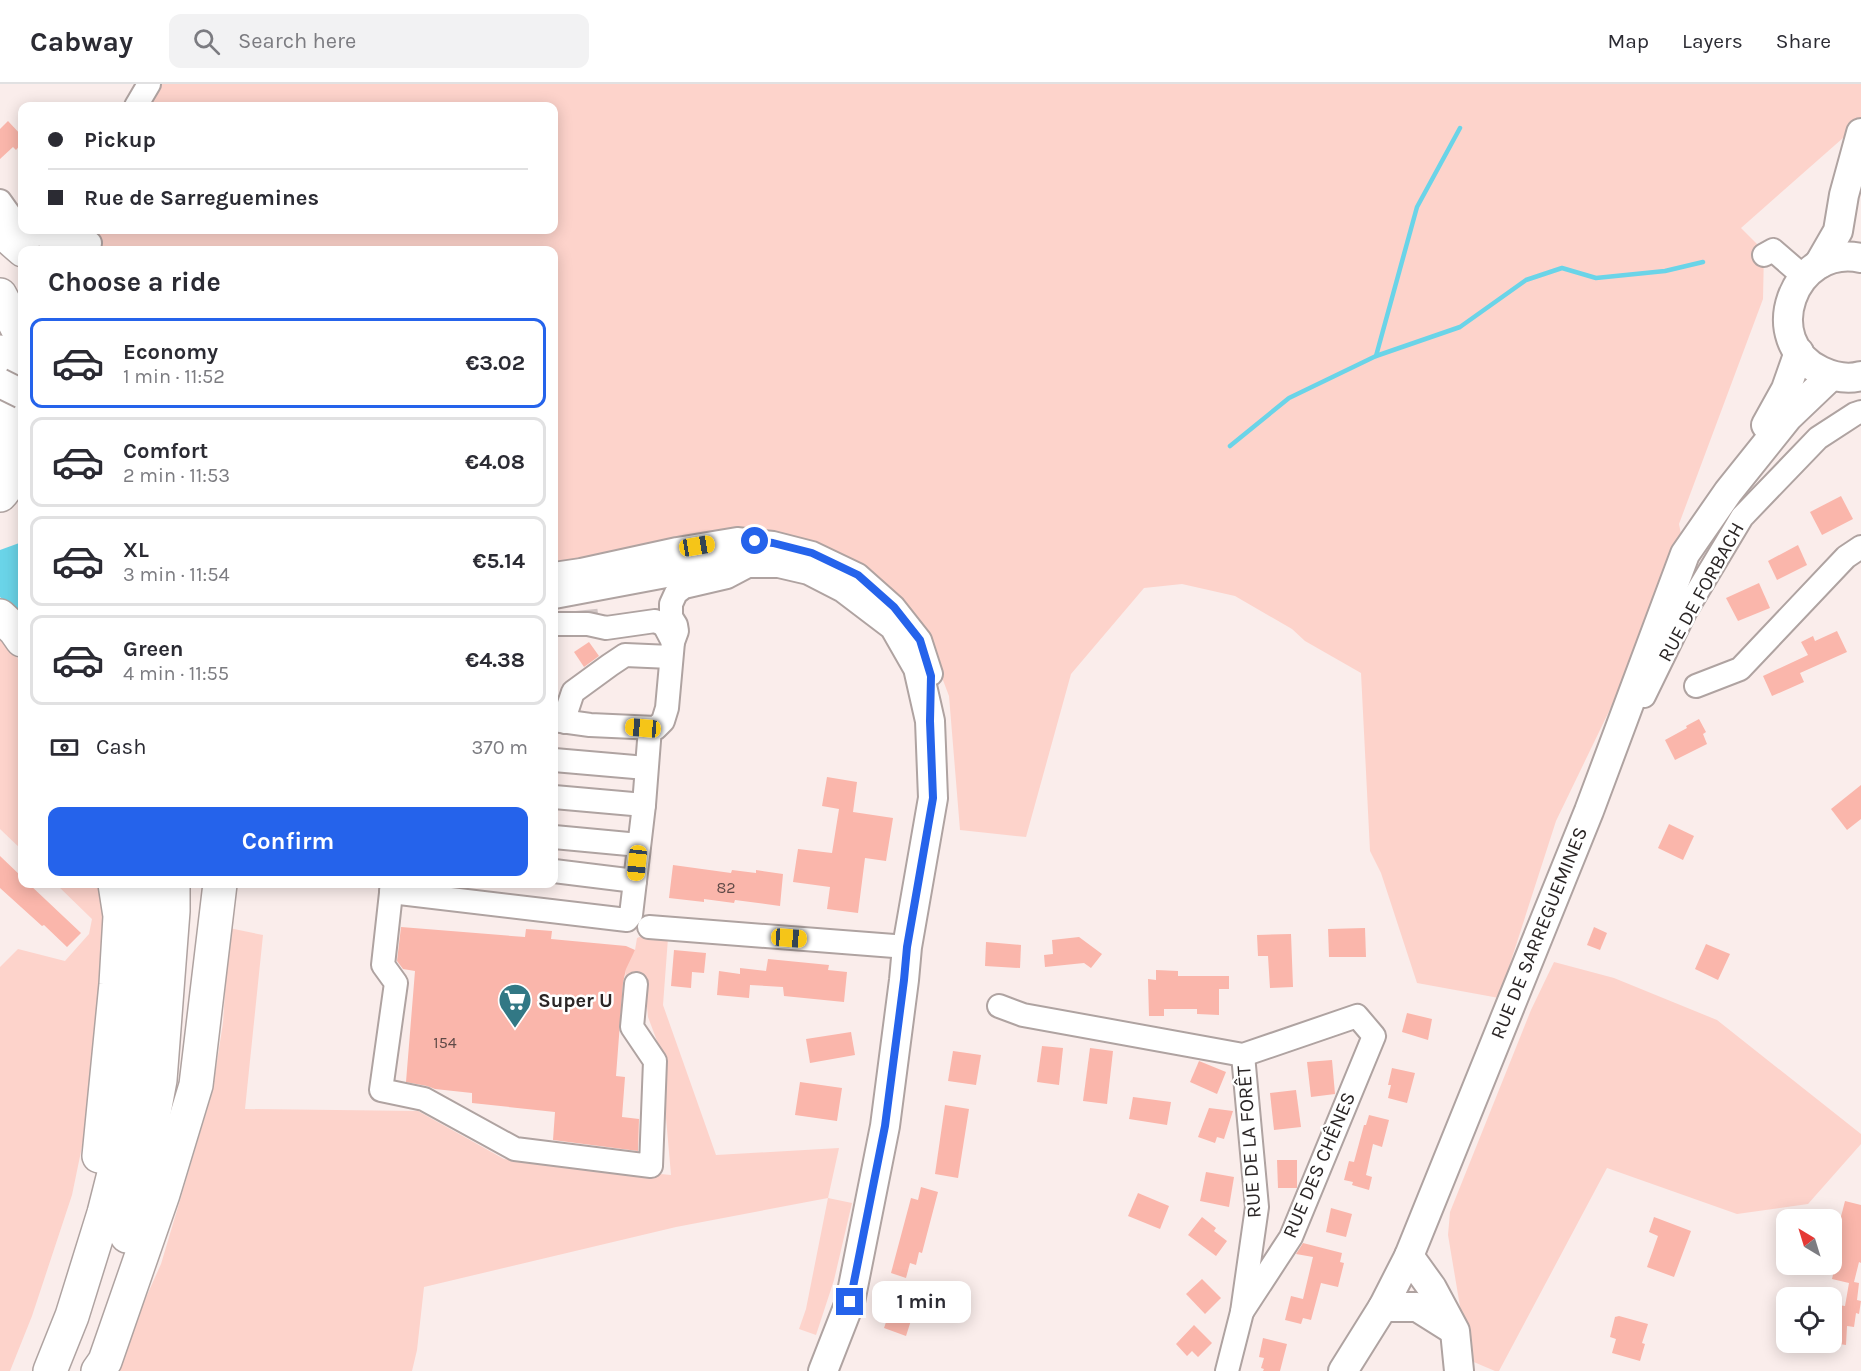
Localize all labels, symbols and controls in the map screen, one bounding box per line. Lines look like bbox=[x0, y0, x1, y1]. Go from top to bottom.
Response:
search box bbox=[169, 14, 589, 68]
text: Cabway bbox=[30, 25, 133, 58]
icon: search bbox=[190, 25, 223, 58]
text: Search here bbox=[238, 28, 356, 54]
text: Map bbox=[1607, 29, 1649, 53]
text: Layers bbox=[1682, 29, 1743, 53]
text: Share bbox=[1776, 29, 1831, 53]
text: Pickup bbox=[84, 127, 156, 153]
text: Rue de Sarreguemines bbox=[84, 185, 319, 211]
text: Choose a ride bbox=[48, 266, 221, 298]
icon: car bbox=[51, 336, 105, 390]
text: Economy bbox=[123, 339, 218, 365]
text: €3.02 bbox=[465, 350, 525, 376]
text: 1 min · 11:52 bbox=[123, 365, 225, 388]
icon: car bbox=[51, 435, 105, 489]
text: Comfort bbox=[123, 438, 208, 464]
text: €4.08 bbox=[465, 449, 525, 475]
text: 2 min · 11:53 bbox=[123, 464, 230, 487]
street label: RUE DE FORBACH bbox=[1653, 518, 1749, 666]
route start bbox=[741, 527, 768, 554]
icon: car bbox=[51, 534, 105, 588]
car bbox=[678, 534, 716, 558]
text: XL bbox=[123, 537, 149, 563]
text: €5.14 bbox=[473, 548, 525, 574]
text: 3 min · 11:54 bbox=[123, 563, 230, 586]
icon: car bbox=[51, 633, 105, 687]
text: Green bbox=[123, 636, 184, 662]
text: €4.38 bbox=[465, 647, 525, 673]
text: 4 min · 11:55 bbox=[123, 662, 229, 685]
car bbox=[624, 717, 662, 739]
icon: cash bbox=[48, 731, 81, 764]
text: Cash bbox=[96, 734, 146, 760]
text: 370 m bbox=[471, 736, 528, 759]
button: Confirm bbox=[48, 807, 528, 876]
street label: RUE DE SARREGUEMINES bbox=[1486, 824, 1592, 1042]
car bbox=[626, 844, 648, 882]
house number: 82 bbox=[716, 878, 736, 897]
car bbox=[770, 928, 808, 948]
supermarket icon: Super U bbox=[497, 982, 533, 1029]
place label: Super U bbox=[538, 989, 613, 1012]
house number: 154 bbox=[433, 1033, 457, 1052]
street label: RUE DE LA FORÊT bbox=[1232, 1065, 1266, 1219]
street label: RUE DES CHÊNES bbox=[1278, 1088, 1360, 1242]
north arrow bbox=[1776, 1209, 1842, 1275]
map controls bbox=[1776, 1209, 1842, 1353]
callout: 1 min bbox=[871, 1281, 970, 1323]
button: locate bbox=[1776, 1287, 1842, 1353]
route end bbox=[836, 1288, 863, 1315]
text: 1 min bbox=[896, 1290, 947, 1313]

